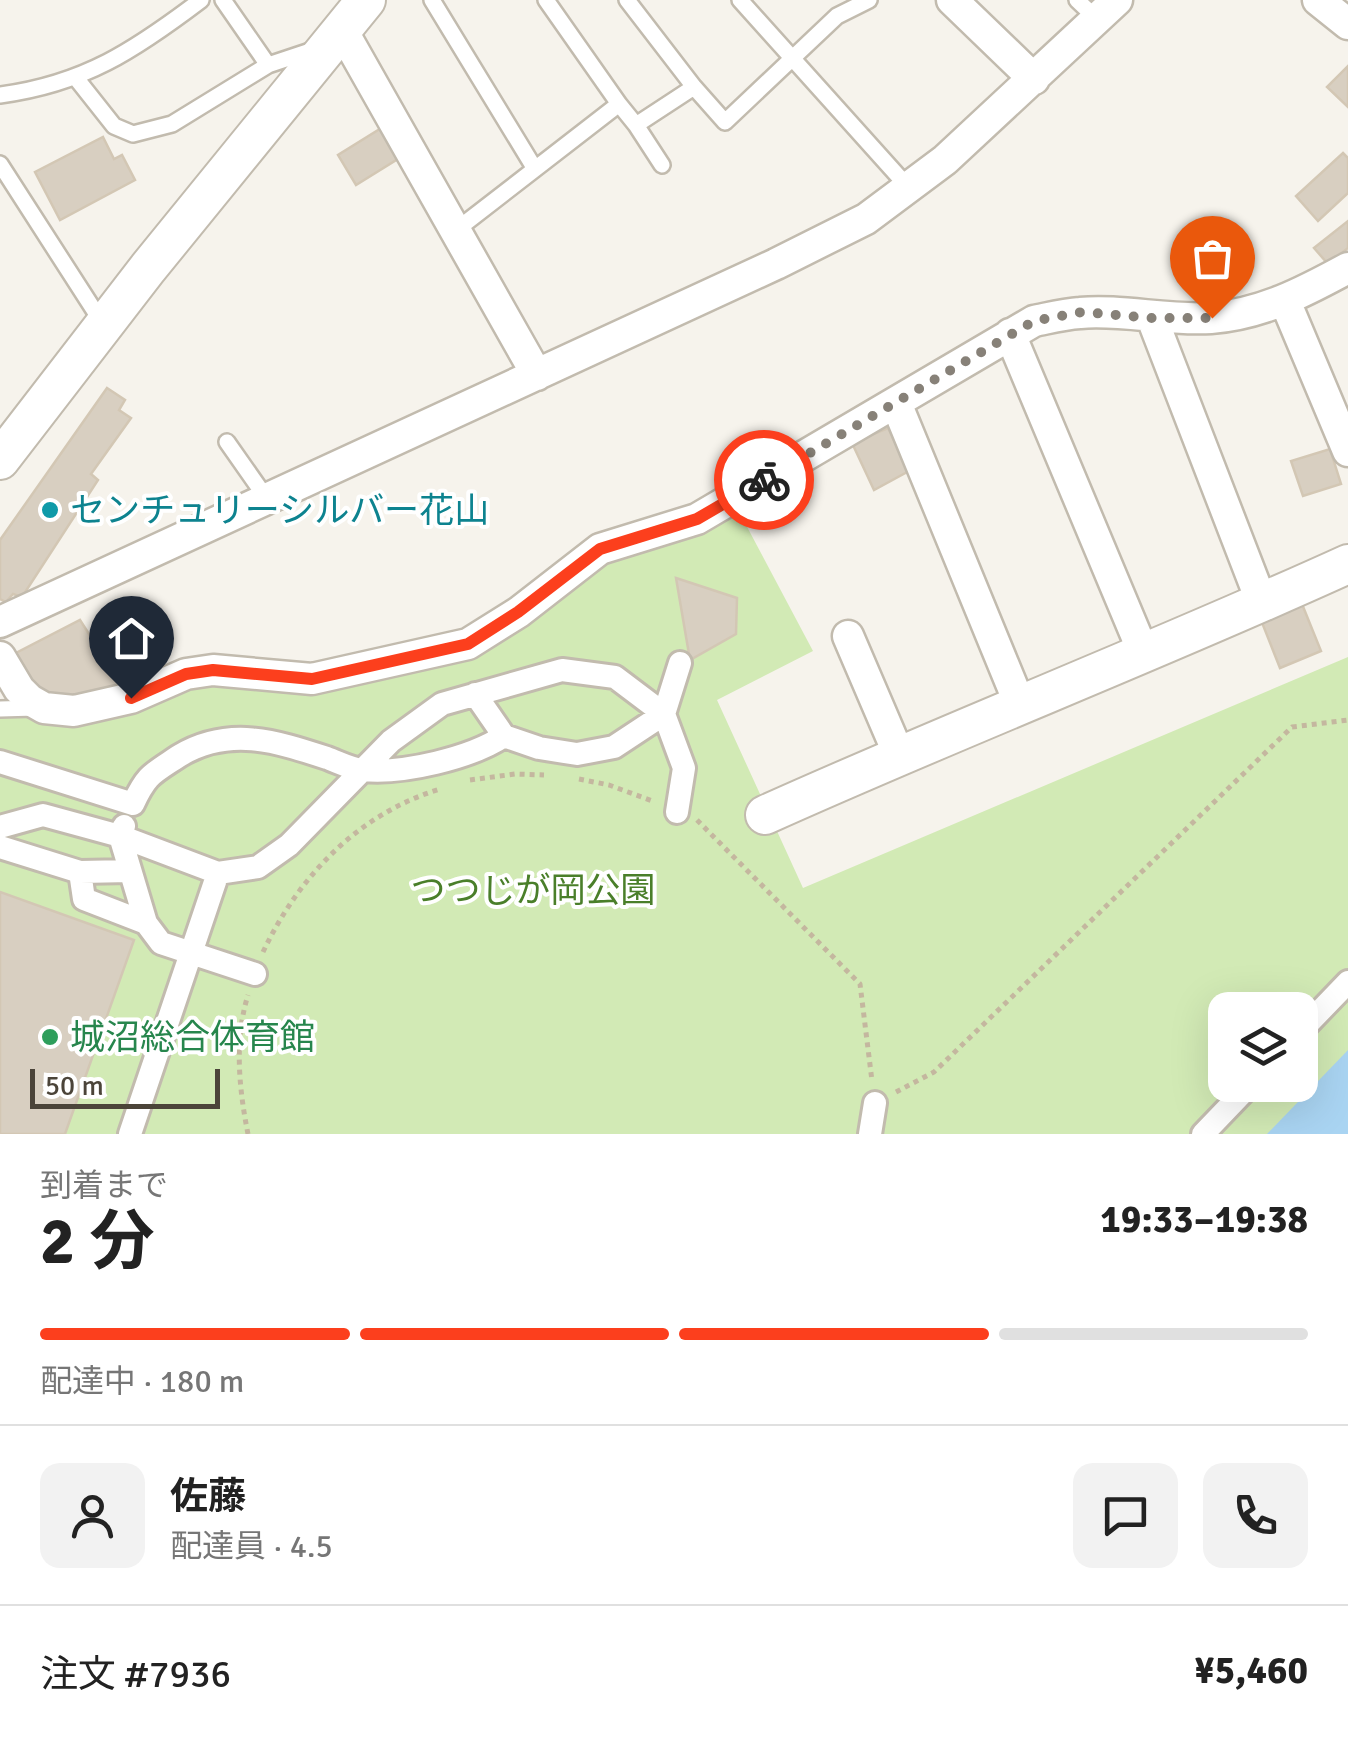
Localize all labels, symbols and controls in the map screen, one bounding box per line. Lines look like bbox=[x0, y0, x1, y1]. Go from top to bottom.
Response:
pin bbox=[1170, 216, 1255, 319]
icon: bag bbox=[1185, 231, 1240, 286]
courier bbox=[714, 430, 814, 530]
icon: bike bbox=[737, 453, 792, 508]
place label: センチュリーシルバー花山 bbox=[70, 489, 489, 532]
marker: センチュリーシルバー花山 bbox=[39, 499, 61, 521]
pin bbox=[89, 596, 174, 699]
icon: home bbox=[104, 611, 159, 666]
park label: つつじが岡公園 bbox=[410, 869, 656, 912]
map controls bbox=[1208, 992, 1318, 1102]
button: layers bbox=[1208, 992, 1318, 1102]
place label: 城沼総合体育館 bbox=[70, 1016, 315, 1059]
marker: 城沼総合体育館 bbox=[39, 1026, 61, 1048]
scale bar bbox=[30, 1064, 220, 1108]
text: 50 m bbox=[45, 1069, 104, 1103]
text: 到着まで bbox=[40, 1166, 168, 1205]
text: 19:33–19:38 bbox=[1100, 1196, 1308, 1243]
text: 2 分 bbox=[40, 1202, 154, 1282]
text: 配達中 · 180 m bbox=[40, 1362, 244, 1401]
button: person bbox=[40, 1463, 145, 1568]
button: chat bbox=[1073, 1463, 1178, 1568]
button: phone bbox=[1203, 1463, 1308, 1568]
text: 佐藤 bbox=[170, 1473, 246, 1520]
text: 配達員 · 4.5 bbox=[170, 1527, 333, 1566]
text: ¥5,460 bbox=[1194, 1647, 1308, 1694]
text: 注文 #7936 bbox=[40, 1651, 231, 1698]

